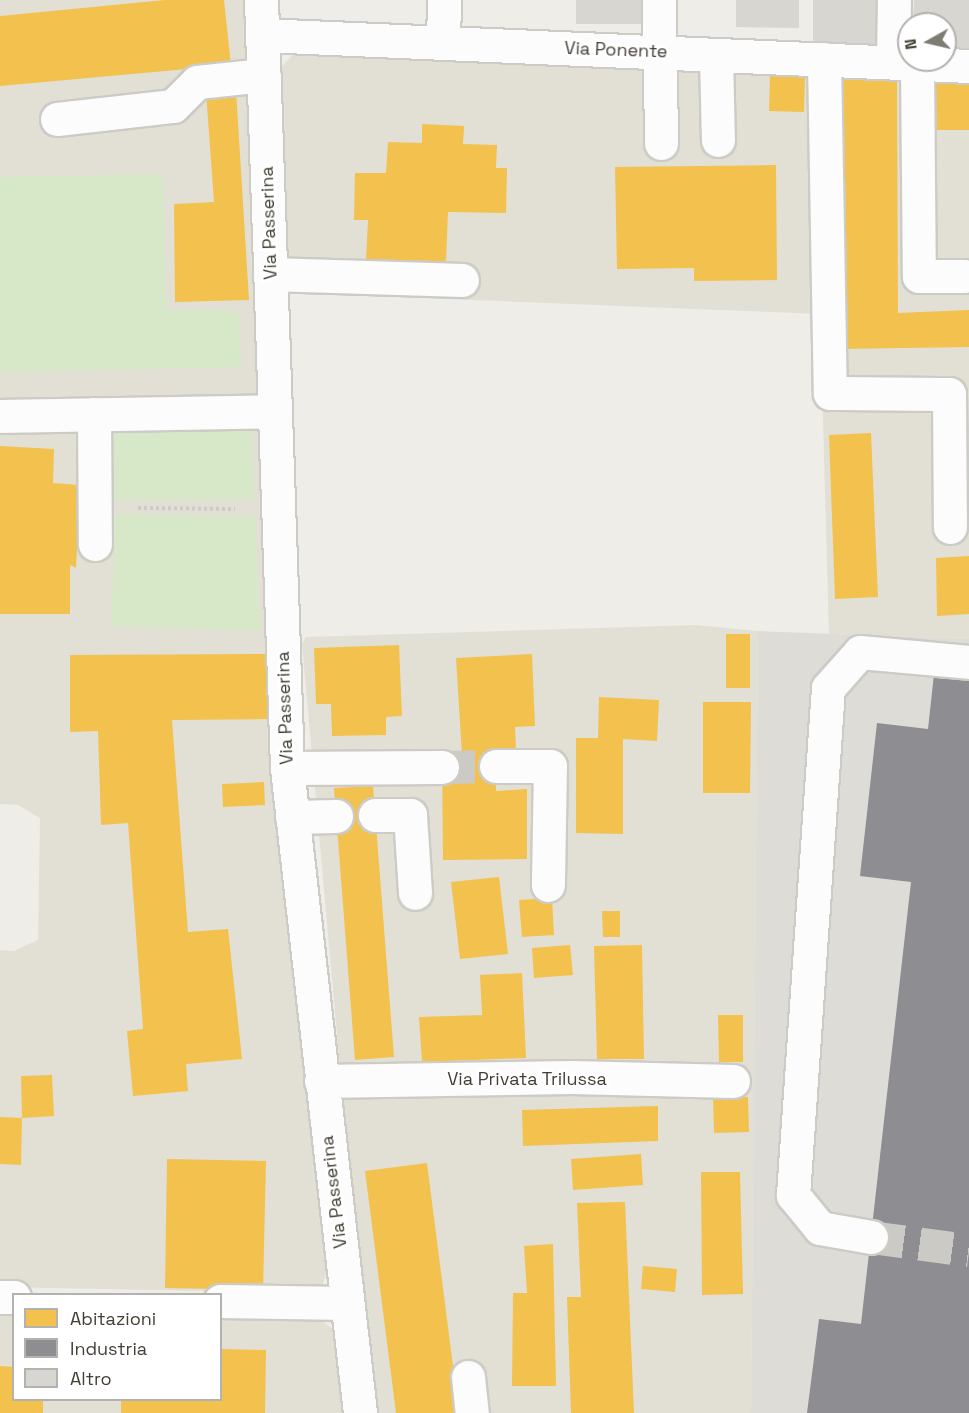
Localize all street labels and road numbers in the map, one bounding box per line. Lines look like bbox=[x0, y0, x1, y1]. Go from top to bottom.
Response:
street label: Via Ponente bbox=[564, 37, 668, 63]
street label: Via Passerina bbox=[256, 166, 282, 280]
street label: Via Passerina bbox=[272, 651, 298, 765]
street label: Via Privata Trilussa bbox=[447, 1068, 607, 1090]
street label: Via Passerina bbox=[316, 1134, 352, 1250]

